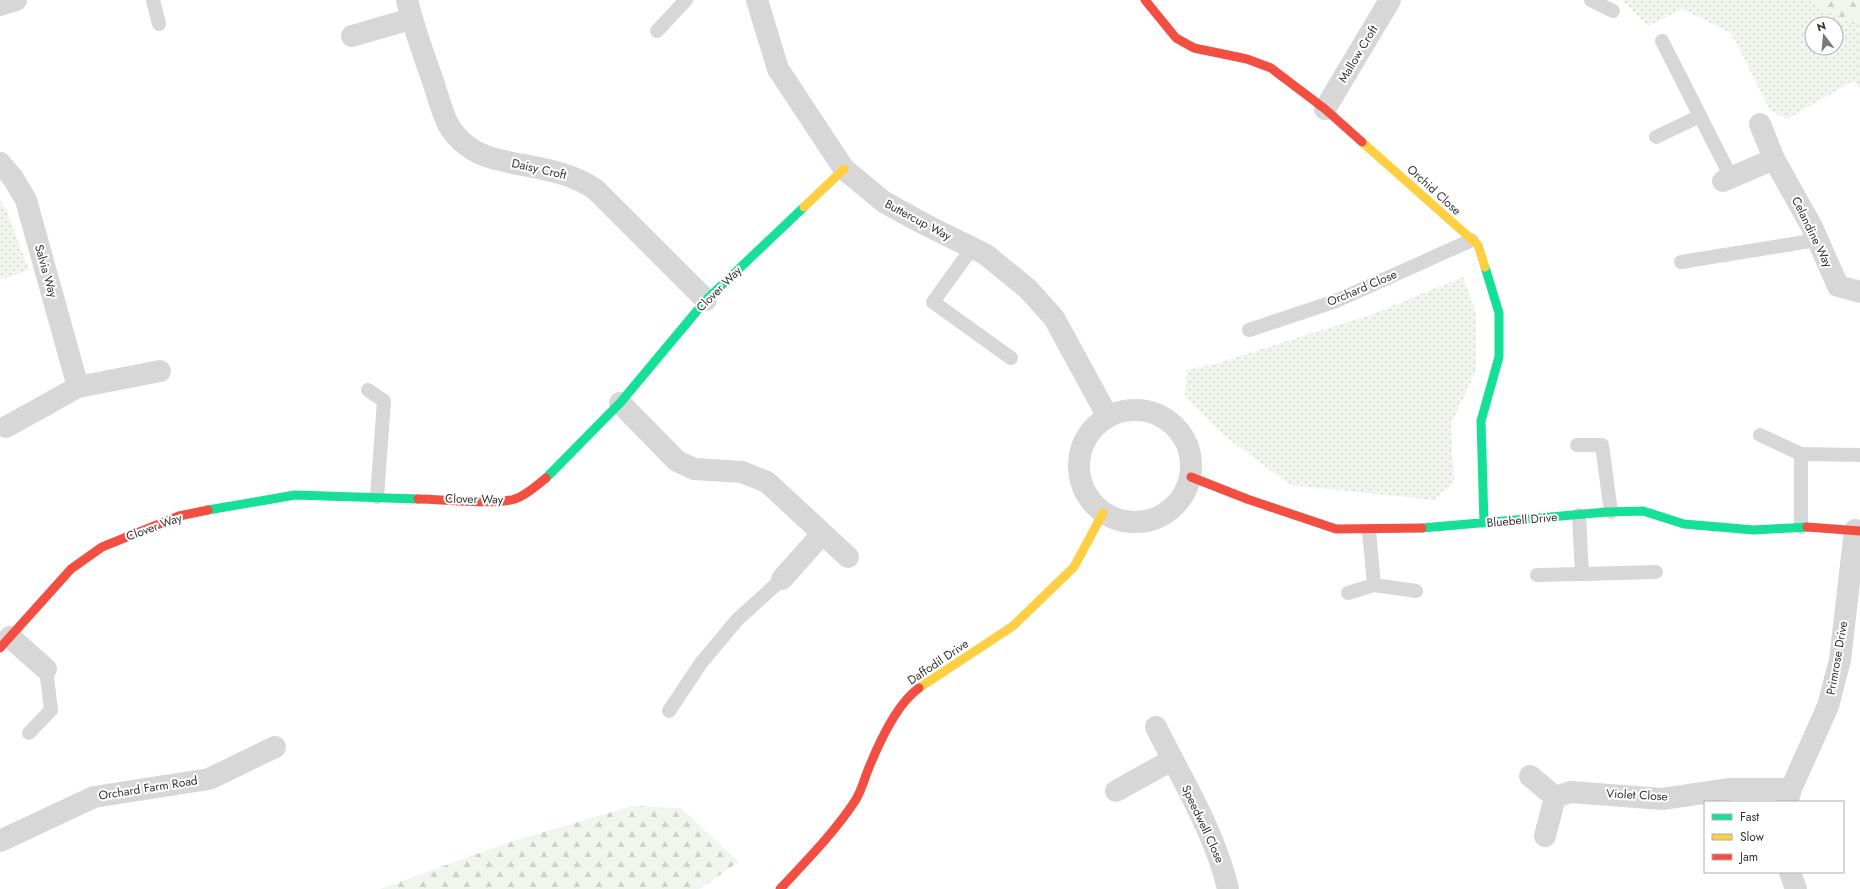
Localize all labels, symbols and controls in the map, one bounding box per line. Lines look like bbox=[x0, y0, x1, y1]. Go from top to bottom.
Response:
north arrow bbox=[1804, 16, 1844, 56]
text: N bbox=[1815, 17, 1828, 35]
street label: Mallow Croft bbox=[1334, 22, 1382, 86]
street label: Daisy Croft bbox=[510, 154, 568, 184]
street label: Orchid Close bbox=[1403, 161, 1465, 219]
street label: Celandine Way bbox=[1787, 193, 1837, 271]
street label: Buttercup Way bbox=[882, 195, 955, 245]
street label: Salvia Way bbox=[30, 242, 62, 300]
street label: Clover Way bbox=[692, 262, 746, 316]
street label: Orchard Close bbox=[1324, 265, 1400, 311]
street label: Clover Way bbox=[445, 489, 504, 509]
street label: Clover Way bbox=[124, 508, 185, 545]
street label: Bluebell Drive bbox=[1486, 508, 1558, 532]
street label: Primrose Drive bbox=[1822, 620, 1852, 696]
street label: Daffodil Drive bbox=[904, 635, 972, 689]
street label: Orchard Farm Road bbox=[97, 771, 199, 805]
street label: Speedwell Close bbox=[1177, 782, 1229, 866]
street label: Violet Close bbox=[1606, 784, 1668, 806]
legend bbox=[1704, 801, 1844, 873]
text: Fast bbox=[1740, 808, 1759, 826]
text: Slow bbox=[1740, 828, 1765, 846]
text: Jam bbox=[1738, 848, 1758, 866]

